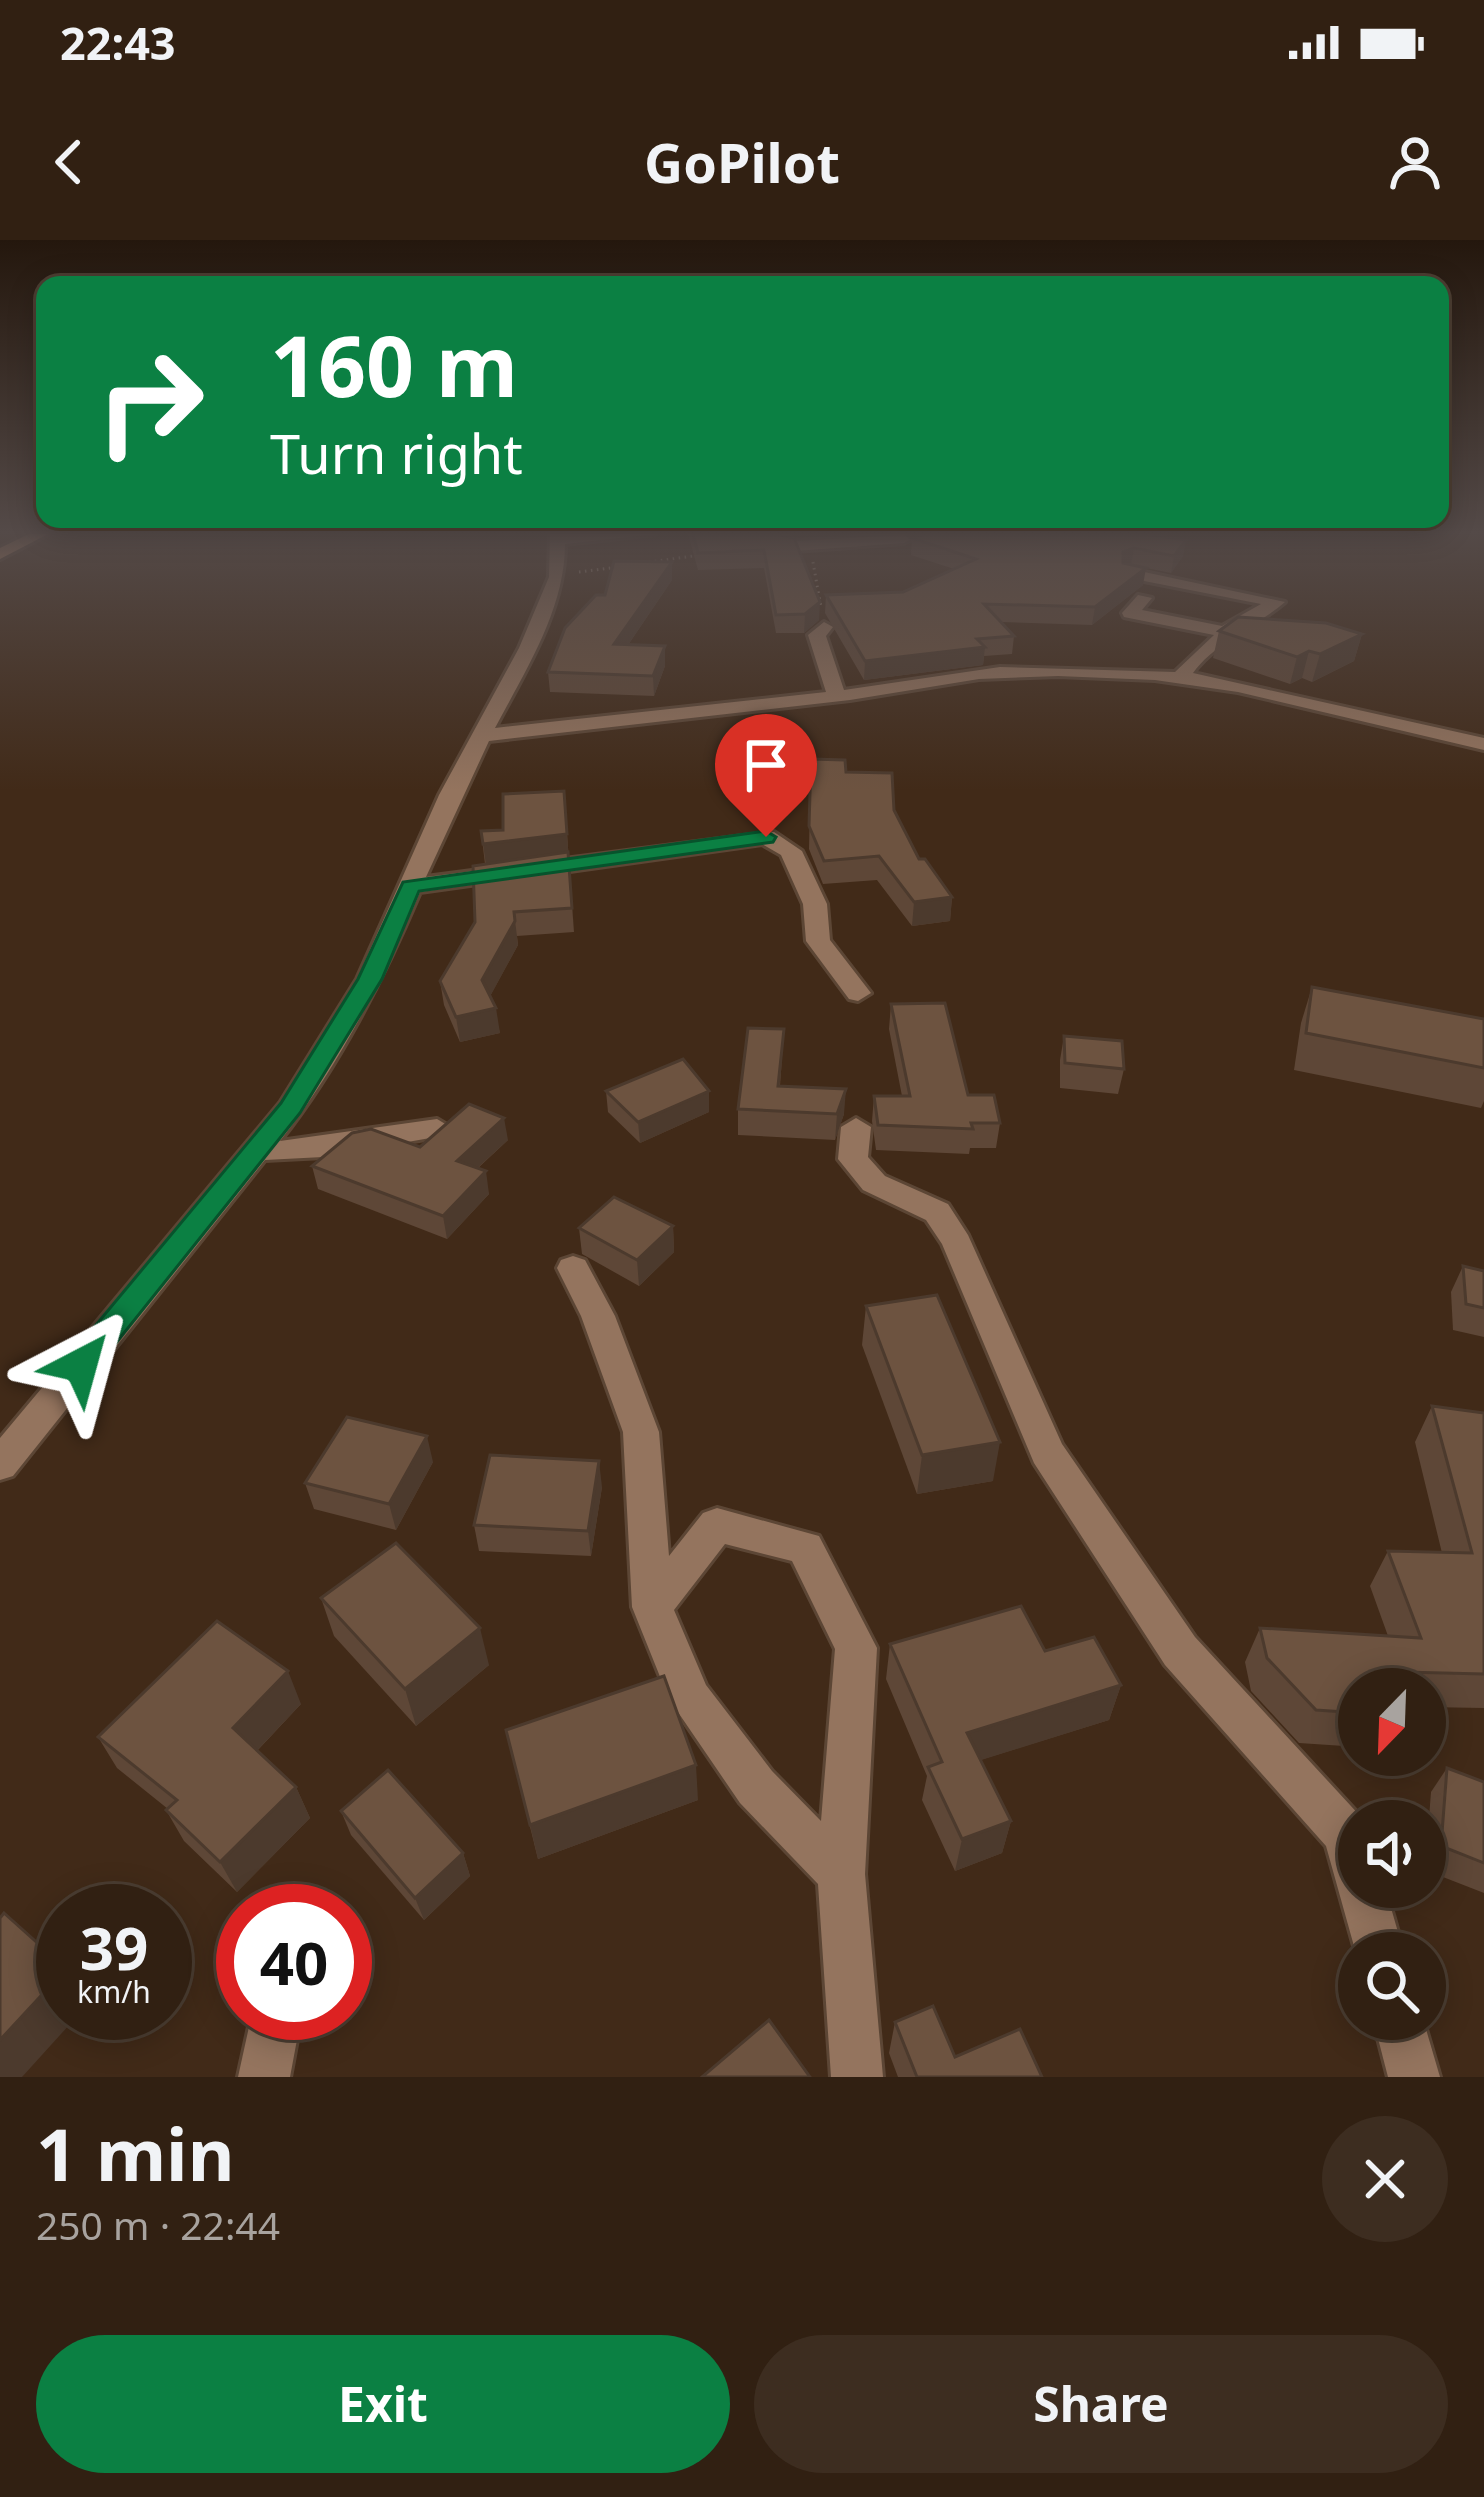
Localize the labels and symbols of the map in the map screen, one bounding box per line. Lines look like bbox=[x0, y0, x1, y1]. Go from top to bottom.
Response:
pin bbox=[715, 714, 817, 837]
position arrow bbox=[18, 1302, 144, 1428]
north arrow bbox=[1338, 1668, 1446, 1776]
speed limit sign: 40 bbox=[216, 1884, 372, 2040]

